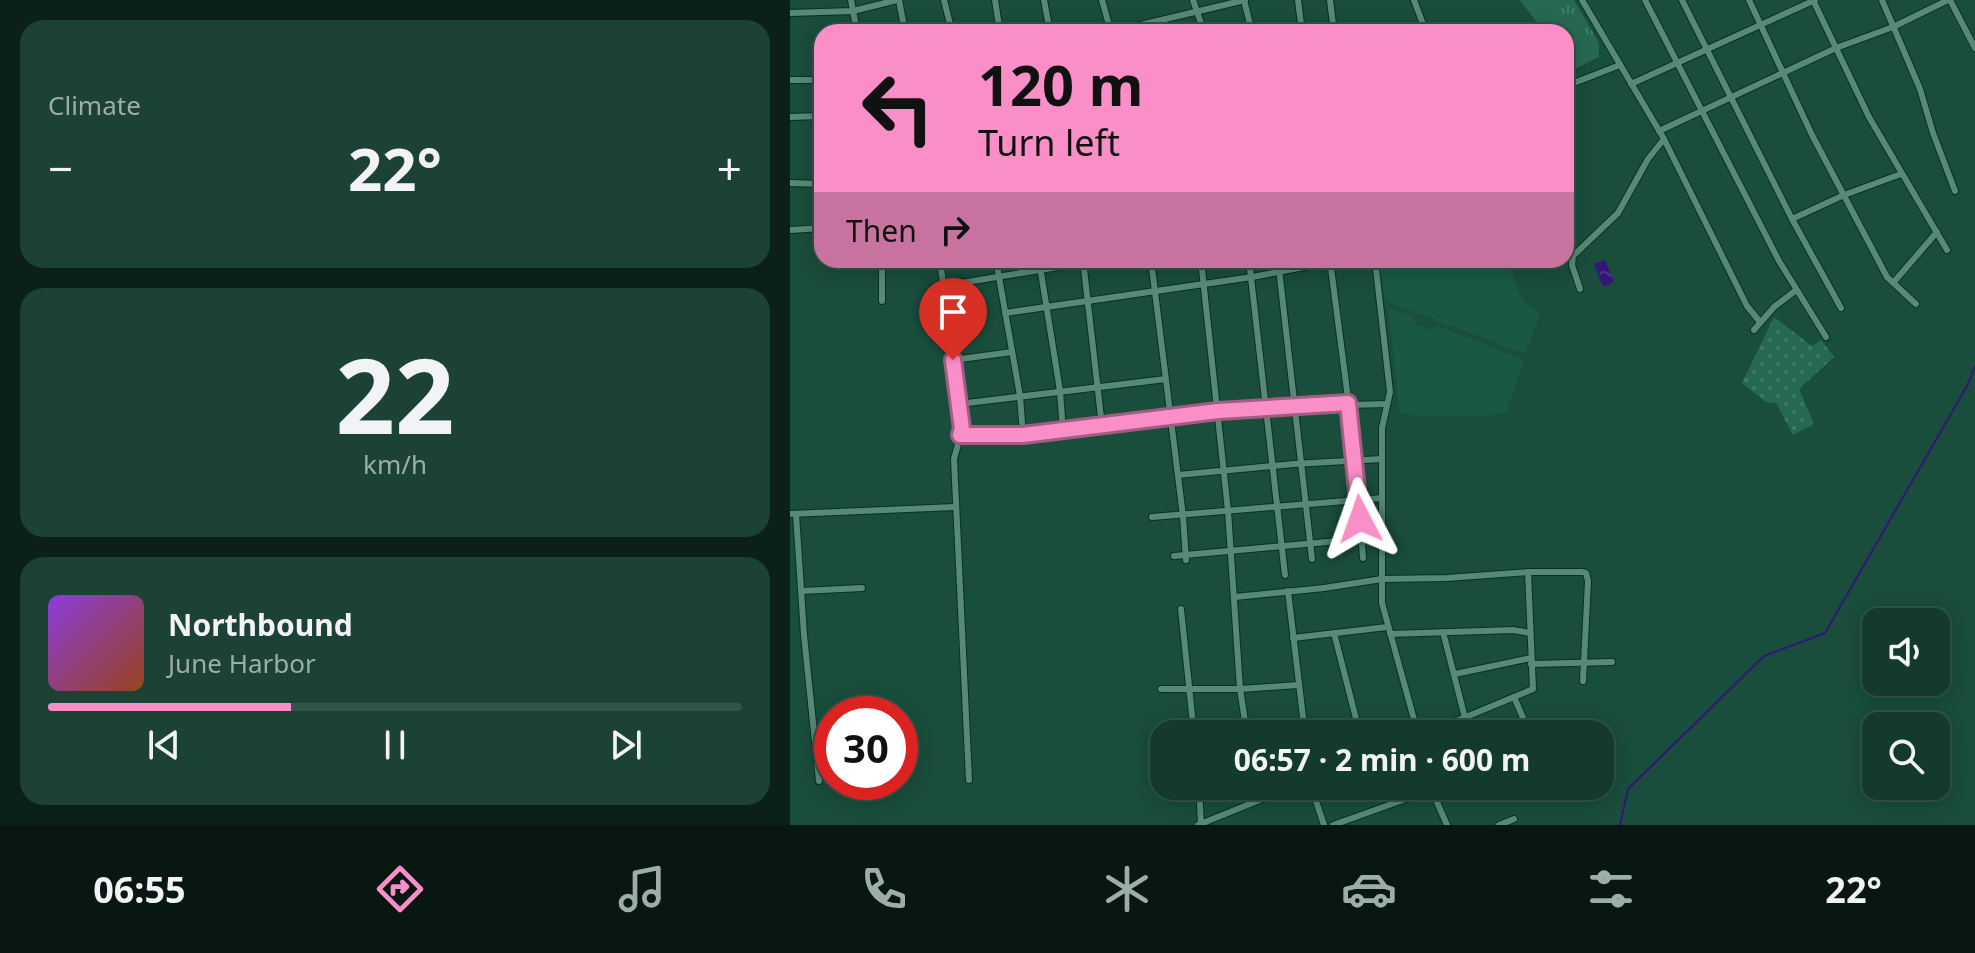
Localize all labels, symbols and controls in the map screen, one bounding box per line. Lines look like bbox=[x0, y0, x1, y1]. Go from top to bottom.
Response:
text: 120 m bbox=[978, 46, 1143, 122]
icon: left bbox=[846, 56, 950, 160]
text: Climate bbox=[48, 87, 141, 123]
text: Turn left bbox=[978, 118, 1120, 167]
text: 22° bbox=[348, 127, 442, 209]
text: − bbox=[48, 138, 73, 198]
text: + bbox=[717, 138, 742, 198]
icon: right bbox=[933, 208, 977, 252]
text: Then bbox=[846, 210, 917, 251]
pin bbox=[919, 278, 987, 360]
icon: arrive bbox=[931, 290, 975, 334]
text: 22 bbox=[336, 323, 454, 464]
text: km/h bbox=[363, 446, 427, 482]
position arrow bbox=[1318, 477, 1402, 561]
text: Northbound bbox=[168, 604, 353, 645]
map controls bbox=[1862, 608, 1950, 800]
button: sound bbox=[1862, 608, 1950, 696]
text: June Harbor bbox=[168, 645, 316, 681]
speed limit sign: 30 bbox=[814, 696, 918, 800]
button: search bbox=[1862, 712, 1950, 800]
icon: previous bbox=[142, 723, 186, 767]
icon: pause bbox=[373, 723, 417, 767]
icon: next bbox=[604, 723, 648, 767]
text: 06:57 · 2 min · 600 m bbox=[1234, 739, 1530, 780]
icon: directions bbox=[372, 861, 428, 917]
icon: music bbox=[614, 861, 670, 917]
icon: phone bbox=[856, 861, 912, 917]
icon: climate bbox=[1099, 861, 1155, 917]
icon: car bbox=[1341, 861, 1397, 917]
icon: filters bbox=[1583, 861, 1639, 917]
text: 06:55 bbox=[93, 865, 186, 914]
text: 22° bbox=[1825, 865, 1882, 914]

